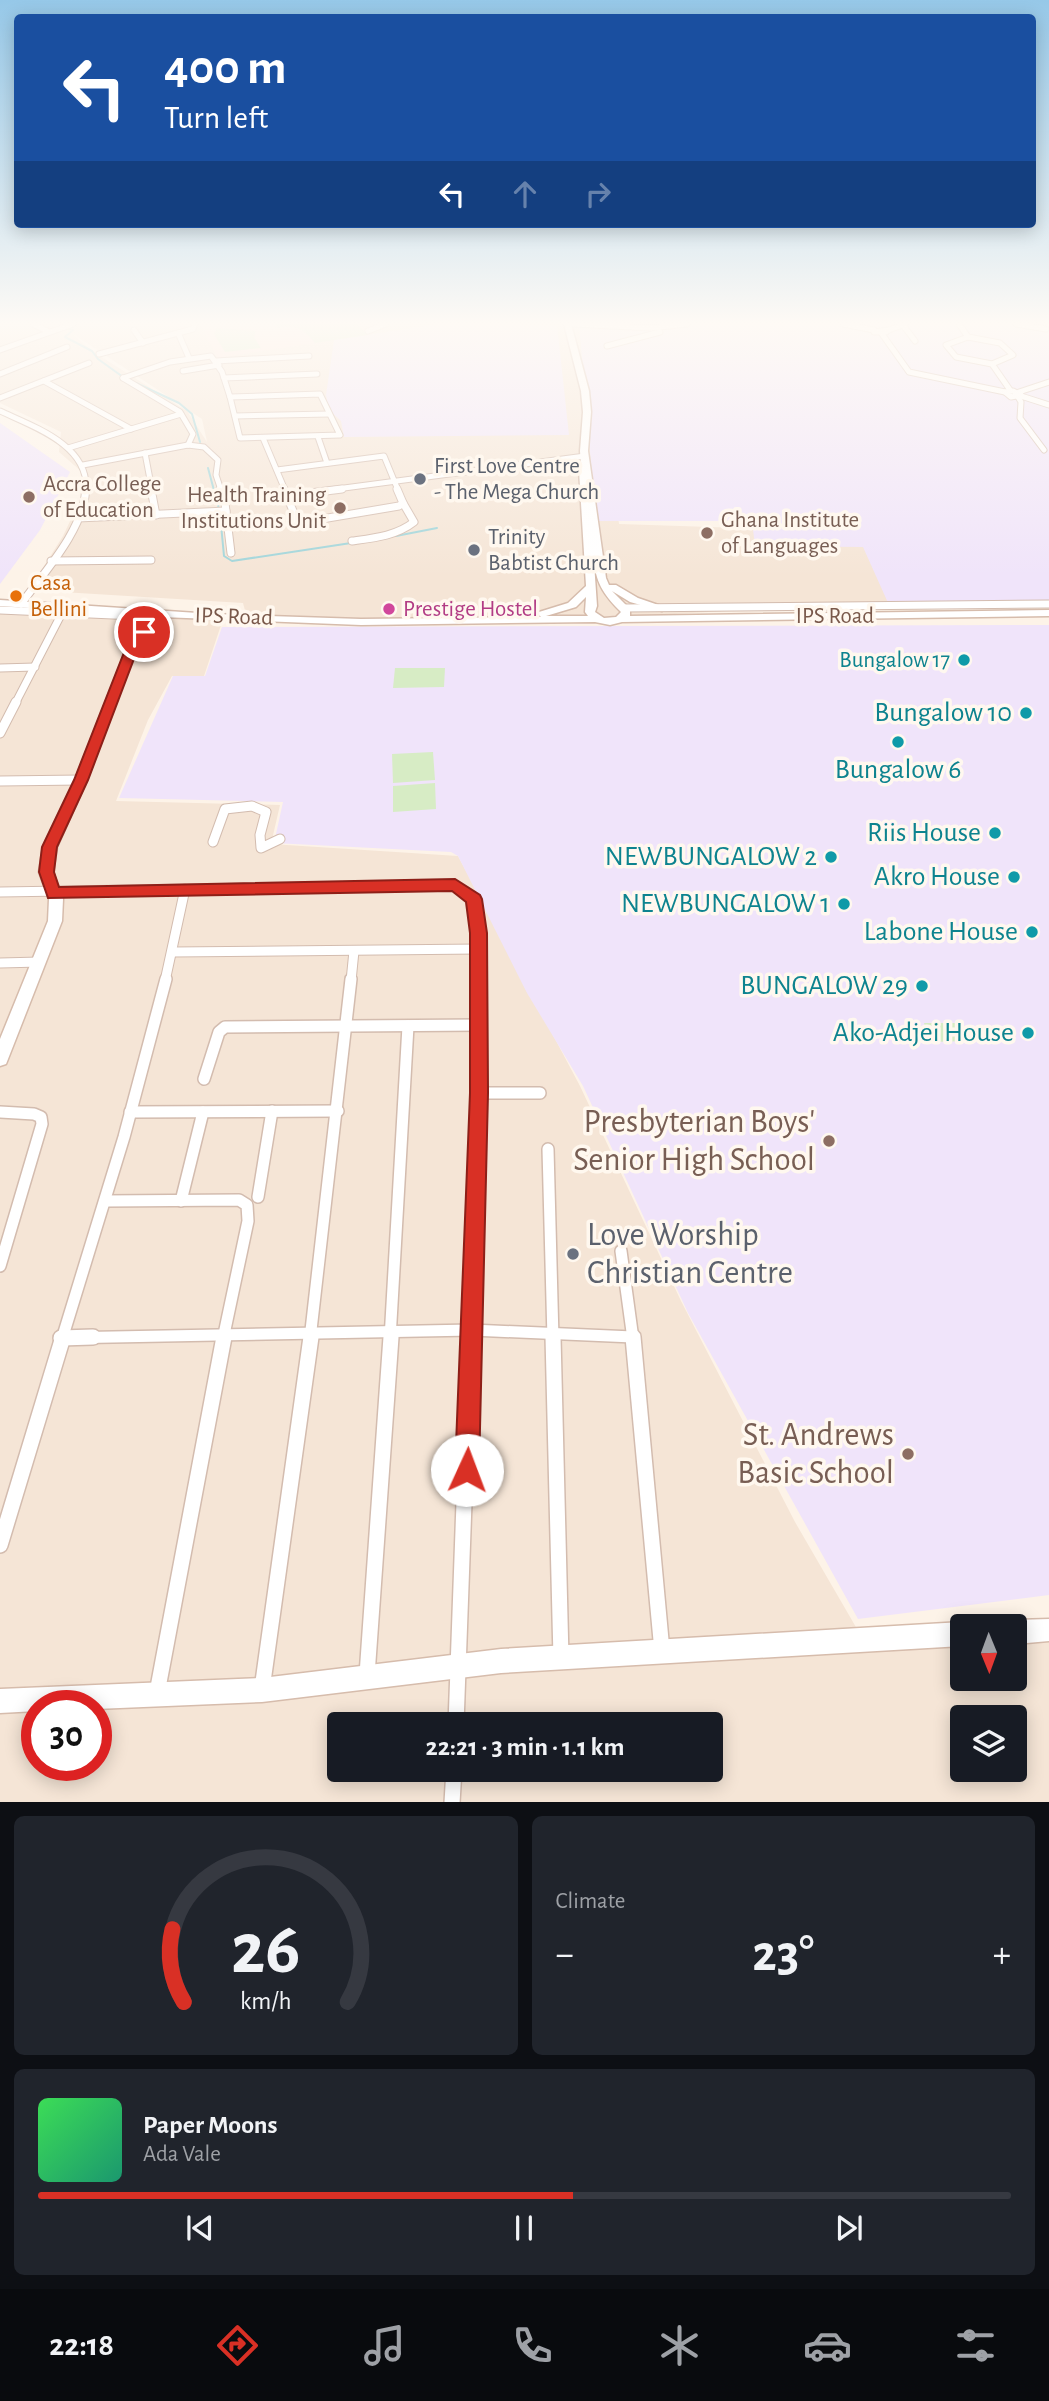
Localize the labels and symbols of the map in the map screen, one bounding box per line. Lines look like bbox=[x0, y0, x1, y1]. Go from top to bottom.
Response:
place label: First Love Centre - The Mega Church bbox=[434, 455, 599, 504]
marker: First Love Centre - The Mega Church bbox=[412, 471, 428, 487]
place label: Accra College of Education bbox=[43, 473, 161, 522]
place label: Health Training Institutions Unit bbox=[181, 484, 327, 533]
marker: Accra College of Education bbox=[21, 489, 37, 505]
marker: Health Training Institutions Unit bbox=[332, 500, 348, 516]
place label: Ghana Institute of Languages bbox=[721, 509, 859, 558]
marker: Ghana Institute of Languages bbox=[699, 525, 715, 541]
place label: Trinity Babtist Church bbox=[488, 526, 619, 575]
marker: Trinity Babtist Church bbox=[466, 542, 482, 558]
place label: Casa Bellini bbox=[30, 572, 87, 621]
marker: Casa Bellini bbox=[8, 588, 24, 604]
place label: Prestige Hostel bbox=[403, 598, 538, 621]
marker: Prestige Hostel bbox=[381, 601, 397, 617]
pin bbox=[114, 602, 174, 662]
street label: IPS Road bbox=[194, 604, 274, 630]
street label: IPS Road bbox=[796, 605, 874, 628]
place label: Bungalow 17 bbox=[839, 649, 950, 672]
marker: Bungalow 17 bbox=[956, 652, 972, 668]
place label: Bungalow 10 bbox=[874, 699, 1012, 727]
marker: Bungalow 10 bbox=[1018, 705, 1034, 721]
marker: Bungalow 6 bbox=[890, 734, 906, 750]
place label: Bungalow 6 bbox=[835, 756, 961, 784]
place label: Riis House bbox=[867, 819, 981, 847]
marker: Riis House bbox=[987, 825, 1003, 841]
place label: NEWBUNGALOW 2 bbox=[605, 843, 817, 871]
marker: NEWBUNGALOW 2 bbox=[823, 849, 839, 865]
place label: Akro House bbox=[874, 863, 1000, 891]
marker: Akro House bbox=[1006, 869, 1022, 885]
place label: NEWBUNGALOW 1 bbox=[621, 890, 830, 918]
marker: NEWBUNGALOW 1 bbox=[836, 896, 852, 912]
place label: Labone House bbox=[864, 918, 1018, 946]
marker: Labone House bbox=[1024, 924, 1040, 940]
place label: BUNGALOW 29 bbox=[740, 972, 908, 1000]
marker: BUNGALOW 29 bbox=[914, 978, 930, 994]
place label: Ako-Adjei House bbox=[833, 1019, 1014, 1047]
marker: Ako-Adjei House bbox=[1020, 1025, 1036, 1041]
place label: Presbyterian Boys' Senior High School bbox=[573, 1106, 815, 1177]
marker: Presbyterian Boys' Senior High School bbox=[821, 1133, 837, 1149]
place label: Love Worship Christian Centre bbox=[587, 1219, 793, 1290]
marker: Love Worship Christian Centre bbox=[565, 1246, 581, 1262]
place label: St. Andrews Basic School bbox=[737, 1419, 894, 1490]
position arrow bbox=[430, 1433, 504, 1507]
marker: St. Andrews Basic School bbox=[900, 1446, 916, 1462]
north arrow bbox=[950, 1614, 1027, 1690]
speed limit sign: 30 bbox=[21, 1690, 112, 1781]

